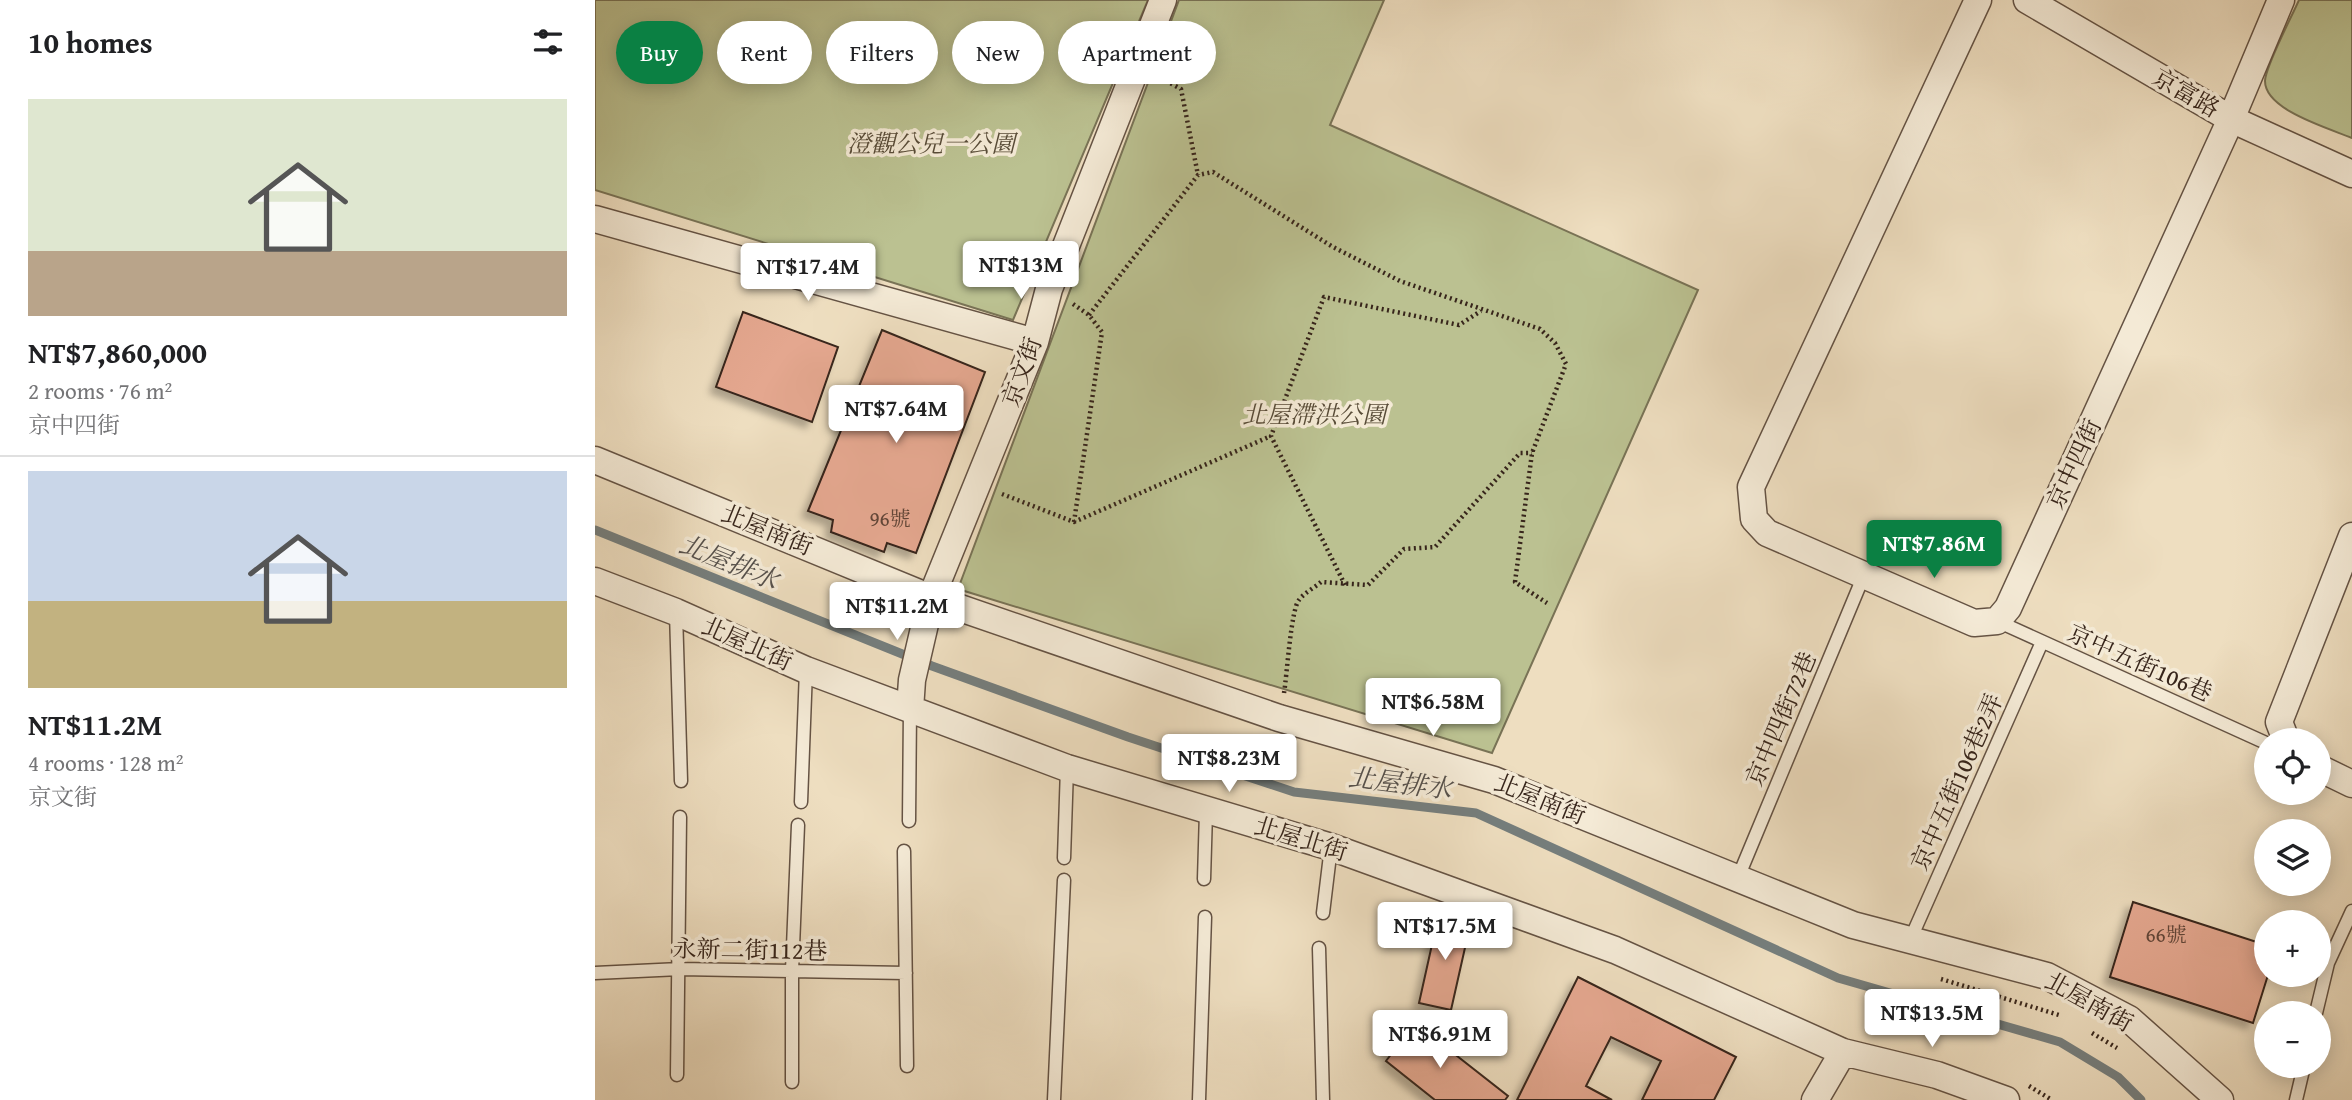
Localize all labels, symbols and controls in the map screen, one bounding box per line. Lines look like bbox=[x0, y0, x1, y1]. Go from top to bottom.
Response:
text: 10 homes bbox=[28, 20, 153, 64]
chip: Buy bbox=[616, 21, 703, 84]
chip: Rent bbox=[717, 21, 812, 84]
chip: Filters bbox=[826, 21, 938, 84]
chip: New bbox=[952, 21, 1044, 84]
chip: Apartment bbox=[1058, 21, 1216, 84]
icon: filters bbox=[529, 23, 567, 61]
street label: 京富路 bbox=[2146, 59, 2226, 126]
park label: 澄觀公兒一公園 bbox=[847, 126, 1019, 161]
icon: home bbox=[235, 144, 361, 270]
pin: NT$13M bbox=[964, 242, 1078, 301]
pin: NT$17.4M bbox=[736, 244, 880, 303]
text: NT$13M bbox=[979, 247, 1063, 280]
text: NT$17.4M bbox=[757, 249, 859, 282]
text: NT$7,860,000 bbox=[28, 330, 207, 374]
street label: 京文街 bbox=[993, 332, 1050, 412]
text: 2 rooms · 76 m² bbox=[28, 374, 172, 407]
pin: NT$7.64M bbox=[824, 386, 968, 445]
text: NT$7.64M bbox=[845, 391, 947, 424]
park label: 北屋滯洪公園 bbox=[1242, 397, 1390, 432]
text: 京中四街 bbox=[28, 408, 120, 441]
street label: 京中四街 bbox=[2037, 413, 2110, 515]
street label: 北屋南街 bbox=[716, 495, 818, 564]
house number: 96號 bbox=[869, 503, 911, 534]
icon: home bbox=[235, 516, 361, 642]
pin: NT$7.86M bbox=[1862, 520, 2006, 580]
water label: 北屋排水 bbox=[674, 524, 787, 600]
text: NT$7.86M bbox=[1883, 526, 1985, 559]
pin: NT$11.2M bbox=[825, 582, 969, 642]
text: NT$11.2M bbox=[846, 588, 948, 621]
street label: 北屋北街 bbox=[696, 608, 798, 679]
street label: 京中五街106巷 bbox=[2062, 615, 2218, 710]
street label: 京中四街72巷 bbox=[1736, 646, 1825, 792]
pin: NT$6.58M bbox=[1361, 678, 1505, 738]
text: NT$6.58M bbox=[1382, 684, 1484, 717]
street label: 京中五街106巷2弄 bbox=[1902, 688, 2011, 876]
text: NT$11.2M bbox=[28, 702, 162, 746]
map controls bbox=[2254, 728, 2331, 1078]
button: locate bbox=[2254, 728, 2331, 805]
pin: NT$8.23M bbox=[1157, 734, 1301, 794]
text: NT$8.23M bbox=[1178, 740, 1280, 773]
text: 4 rooms · 128 m² bbox=[28, 746, 183, 779]
water label: 北屋排水 bbox=[1346, 757, 1457, 809]
street label: 北屋南街 bbox=[1489, 764, 1591, 833]
text: 京文街 bbox=[28, 780, 97, 813]
street label: 北屋北街 bbox=[1250, 808, 1352, 869]
button: layers bbox=[2254, 819, 2331, 896]
pin: NT$17.5M bbox=[1373, 902, 1517, 962]
text: NT$17.5M bbox=[1394, 908, 1496, 941]
button: + bbox=[2254, 910, 2331, 987]
house number: 66號 bbox=[2145, 919, 2187, 950]
street label: 永新二街112巷 bbox=[672, 931, 828, 968]
street label: 北屋南街 bbox=[2039, 963, 2140, 1040]
pin: NT$13.5M bbox=[1860, 990, 2004, 1049]
text: NT$13.5M bbox=[1881, 995, 1983, 1028]
button: − bbox=[2254, 1001, 2331, 1078]
pin: NT$6.91M bbox=[1368, 1010, 1512, 1070]
text: NT$6.91M bbox=[1389, 1016, 1491, 1049]

